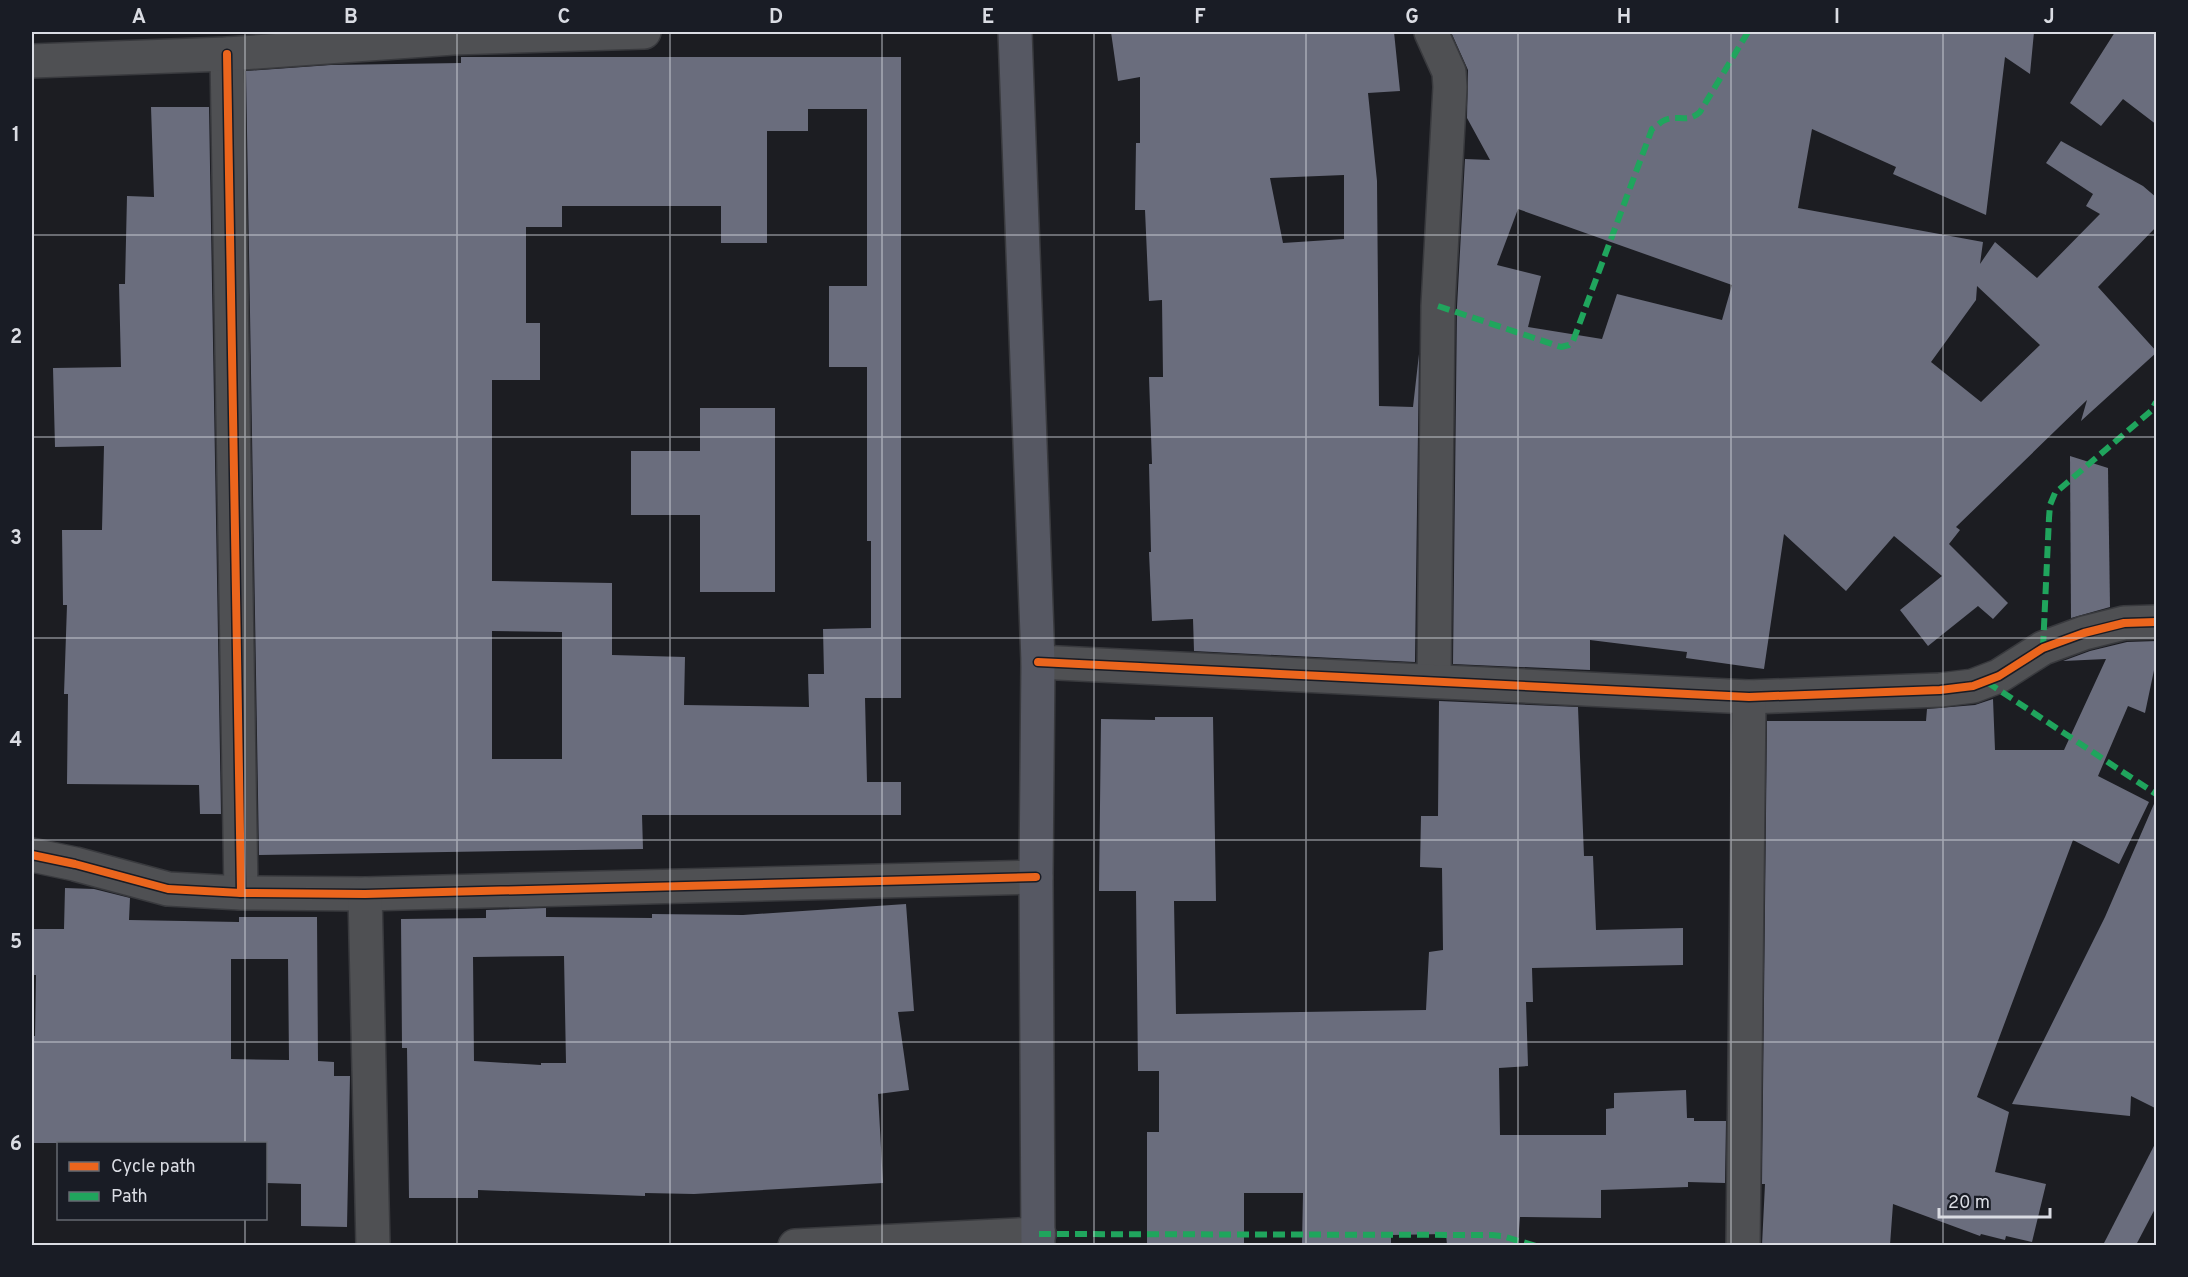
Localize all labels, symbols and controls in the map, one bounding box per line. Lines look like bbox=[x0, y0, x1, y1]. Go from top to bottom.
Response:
text: A bbox=[132, 5, 146, 31]
text: B bbox=[344, 5, 358, 31]
text: C bbox=[558, 5, 570, 31]
text: D bbox=[769, 5, 783, 31]
text: E bbox=[982, 5, 994, 31]
text: F bbox=[1194, 5, 1206, 31]
text: G bbox=[1405, 5, 1419, 31]
text: H bbox=[1617, 5, 1631, 31]
text: I bbox=[1834, 5, 1840, 31]
text: J bbox=[2043, 5, 2055, 31]
text: 1 bbox=[12, 123, 20, 149]
text: 2 bbox=[10, 325, 22, 351]
text: 3 bbox=[10, 526, 22, 552]
text: 4 bbox=[10, 728, 22, 754]
text: 5 bbox=[10, 930, 22, 956]
text: 6 bbox=[10, 1132, 22, 1158]
legend bbox=[57, 1142, 267, 1220]
text: Cycle path bbox=[111, 1156, 196, 1179]
scale bar bbox=[1939, 1181, 2050, 1219]
text: Path bbox=[111, 1186, 148, 1209]
text: 20 m bbox=[1948, 1192, 1990, 1215]

